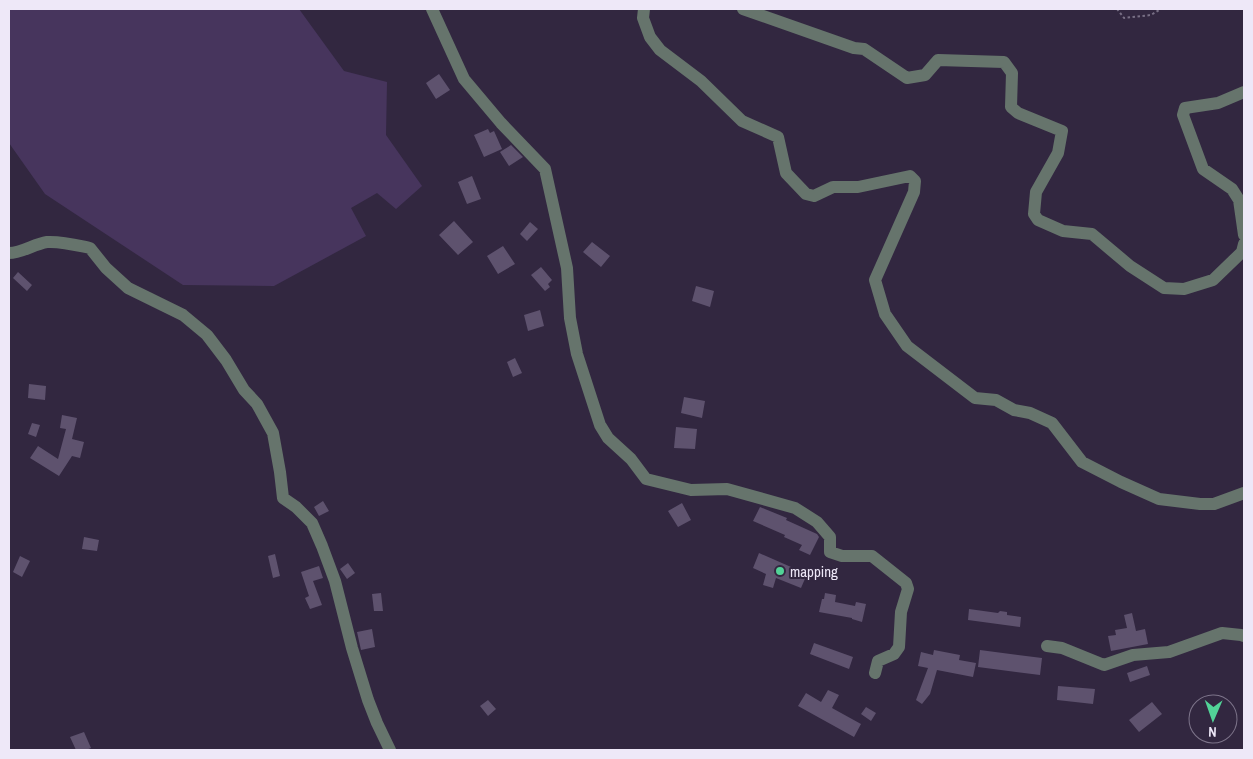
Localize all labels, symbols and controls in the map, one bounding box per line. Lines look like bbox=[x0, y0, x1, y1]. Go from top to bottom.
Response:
place label: mapping bbox=[790, 561, 838, 582]
marker: mapping bbox=[774, 565, 786, 577]
north arrow bbox=[1188, 694, 1238, 744]
text: N bbox=[1208, 723, 1217, 741]

